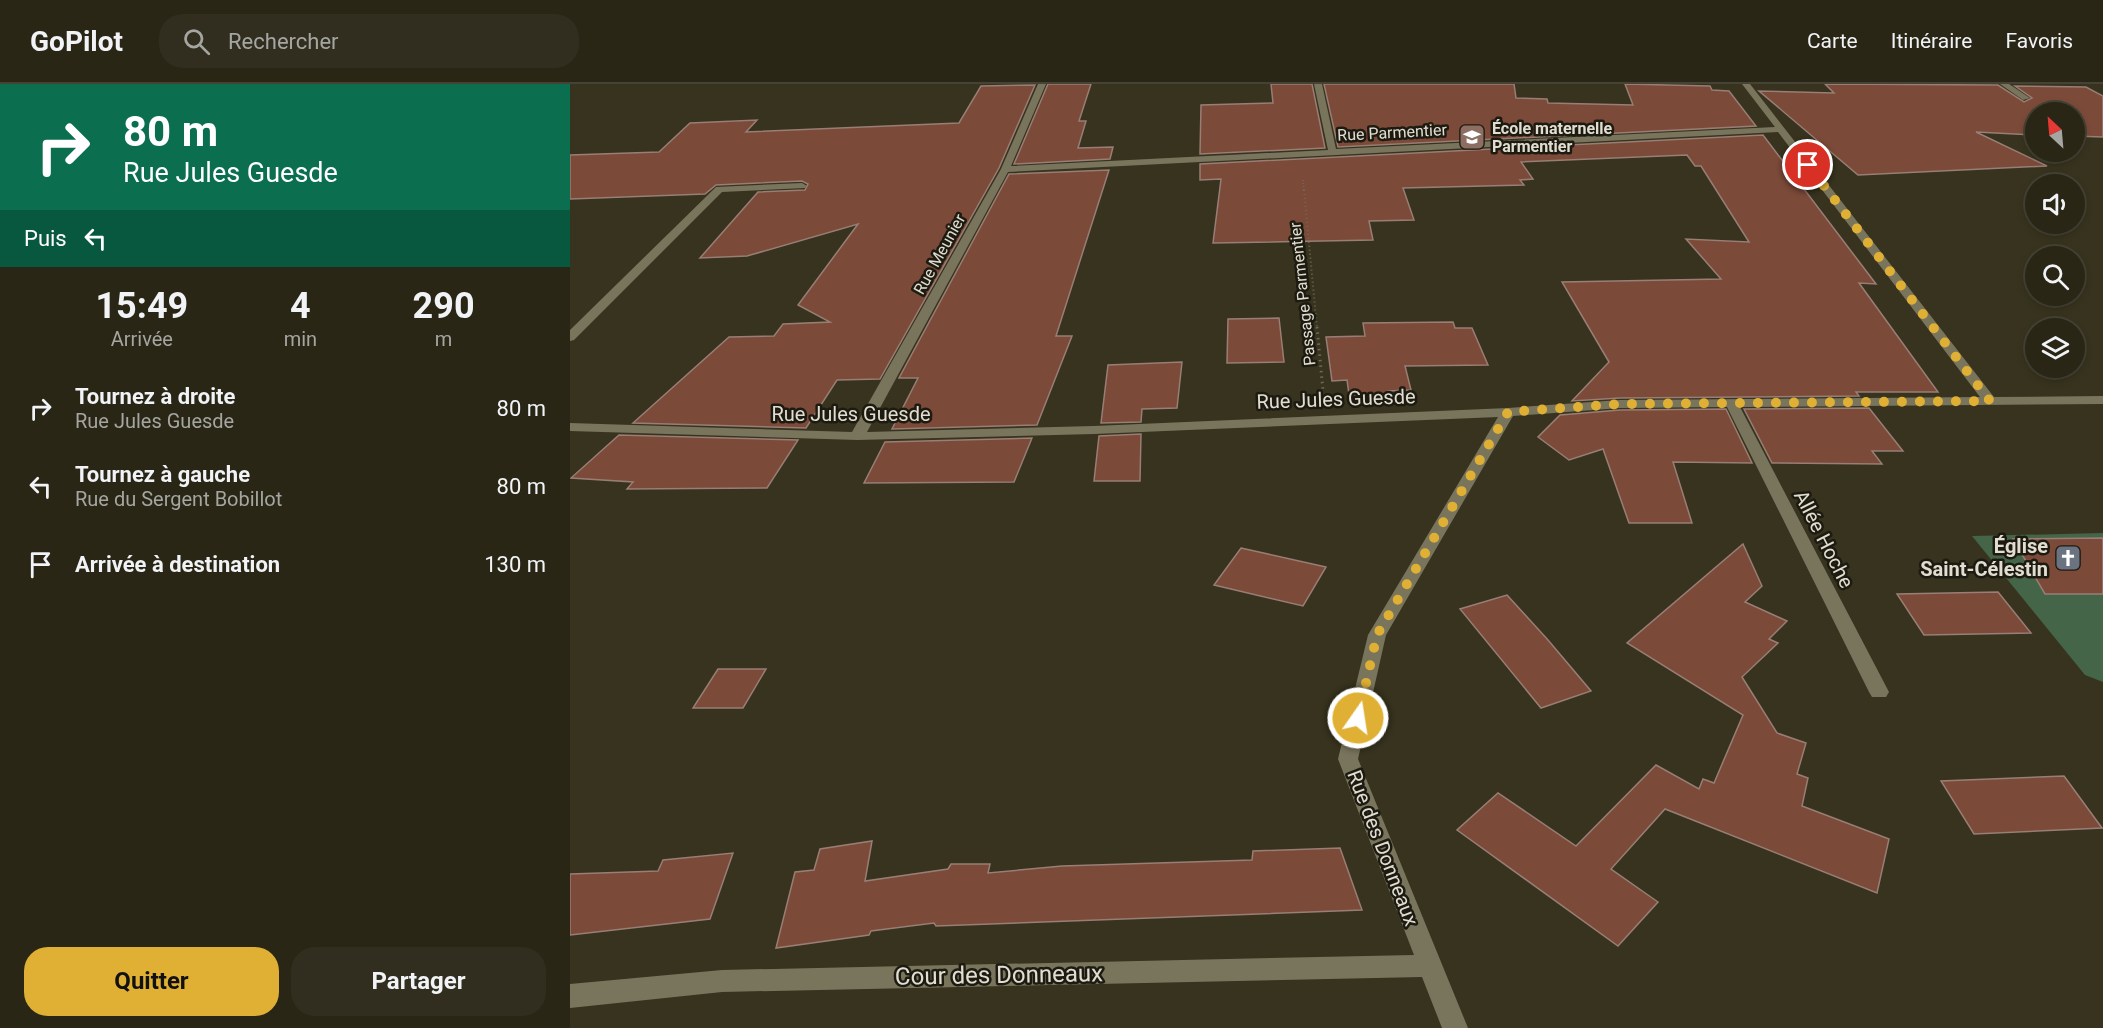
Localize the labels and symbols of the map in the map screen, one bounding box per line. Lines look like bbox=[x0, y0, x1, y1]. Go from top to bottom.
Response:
north arrow bbox=[2025, 102, 2085, 162]
place label: École maternelle Parmentier bbox=[1492, 119, 1612, 156]
street label: Rue Parmentier bbox=[1337, 120, 1448, 145]
school or university icon: École maternelle Parmentier bbox=[1457, 122, 1487, 152]
pin bbox=[1782, 139, 1833, 190]
street label: Rue Meunier bbox=[910, 210, 970, 298]
street label: Passage Parmentier bbox=[1285, 221, 1319, 366]
street label: Rue Jules Guesde bbox=[1256, 384, 1416, 414]
street label: Rue Jules Guesde bbox=[771, 402, 931, 426]
street label: Allée Hoche bbox=[1789, 486, 1859, 592]
place label: Église Saint-Célestin bbox=[1920, 534, 2048, 581]
church icon: Église Saint-Célestin bbox=[2053, 543, 2083, 573]
position arrow bbox=[1326, 686, 1390, 750]
street label: Rue des Donneaux bbox=[1342, 767, 1424, 929]
street label: Cour des Donneaux bbox=[895, 959, 1103, 991]

